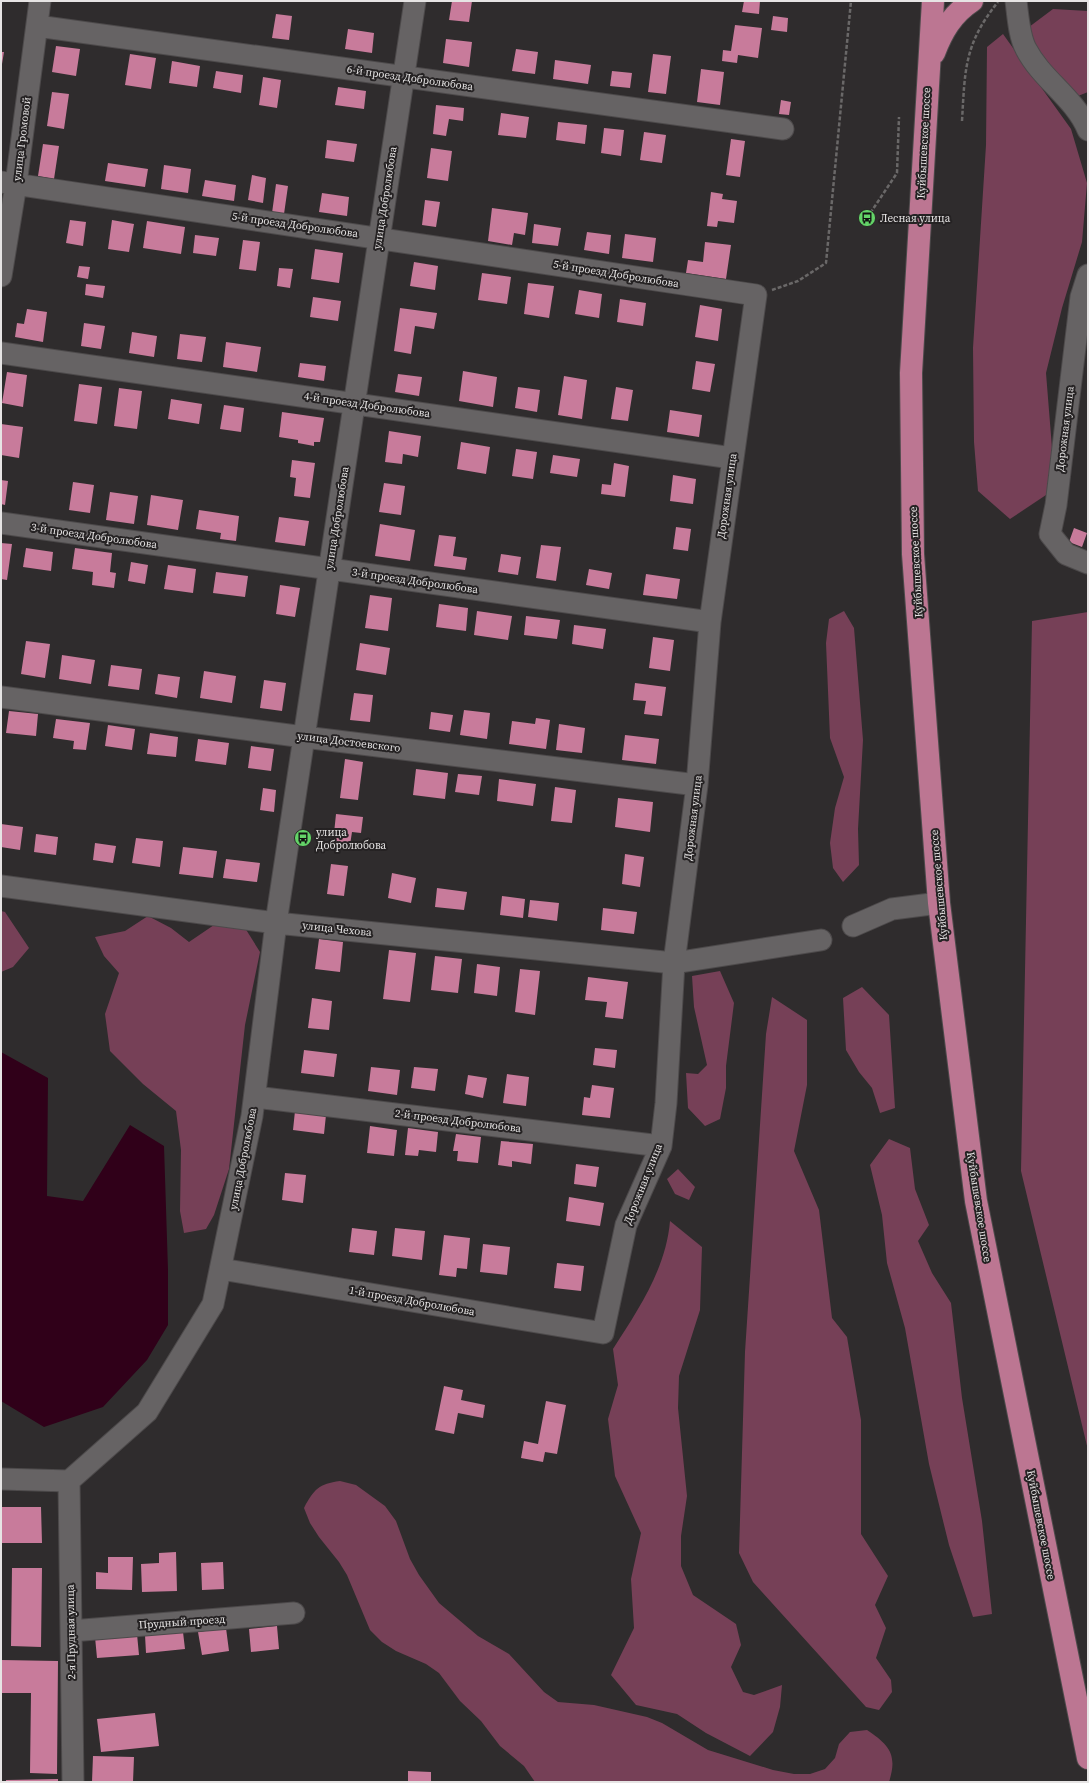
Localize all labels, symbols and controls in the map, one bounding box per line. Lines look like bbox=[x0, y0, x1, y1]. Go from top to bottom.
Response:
street label: 6-й проезд Добролюбова bbox=[346, 62, 474, 94]
street label: Куйбышевское шоссе bbox=[914, 87, 934, 199]
street label: улица Громовой bbox=[9, 96, 35, 182]
street label: улица Добролюбова bbox=[369, 145, 401, 250]
bus stop icon: Лесная улица bbox=[857, 208, 877, 228]
street label: 5-й проезд Добролюбова bbox=[231, 209, 359, 241]
place label: Лесная улица bbox=[880, 211, 951, 226]
street label: 5-й проезд Добролюбова bbox=[552, 257, 680, 291]
street label: Дорожная улица bbox=[1052, 385, 1078, 473]
street label: 4-й проезд Добролюбова bbox=[303, 389, 431, 421]
street label: Дорожная улица bbox=[714, 452, 740, 540]
street label: улица Добролюбова bbox=[321, 465, 353, 570]
street label: Куйбышевское шоссе bbox=[906, 506, 926, 618]
street label: 3-й проезд Добролюбова bbox=[30, 520, 158, 552]
street label: 3-й проезд Добролюбова bbox=[351, 565, 479, 597]
street label: улица Достоевского bbox=[297, 728, 401, 756]
street label: Дорожная улица bbox=[680, 774, 706, 862]
place label: улица Добролюбова bbox=[316, 825, 387, 853]
bus stop icon: улица Добролюбова bbox=[293, 828, 313, 848]
street label: Куйбышевское шоссе bbox=[927, 829, 951, 941]
street label: улица Чехова bbox=[302, 918, 373, 940]
street label: улица Добролюбова bbox=[226, 1106, 260, 1211]
street label: 2-й проезд Добролюбова bbox=[394, 1106, 522, 1136]
street label: Дорожная улица bbox=[620, 1141, 666, 1227]
street label: Куйбышевское шоссе bbox=[963, 1151, 995, 1263]
street label: 1-й проезд Добролюбова bbox=[348, 1283, 476, 1319]
street label: Куйбышевское шоссе bbox=[1023, 1469, 1059, 1581]
street label: 2-я Прудная улица bbox=[63, 1584, 79, 1680]
street label: Прудный проезд bbox=[138, 1612, 226, 1632]

